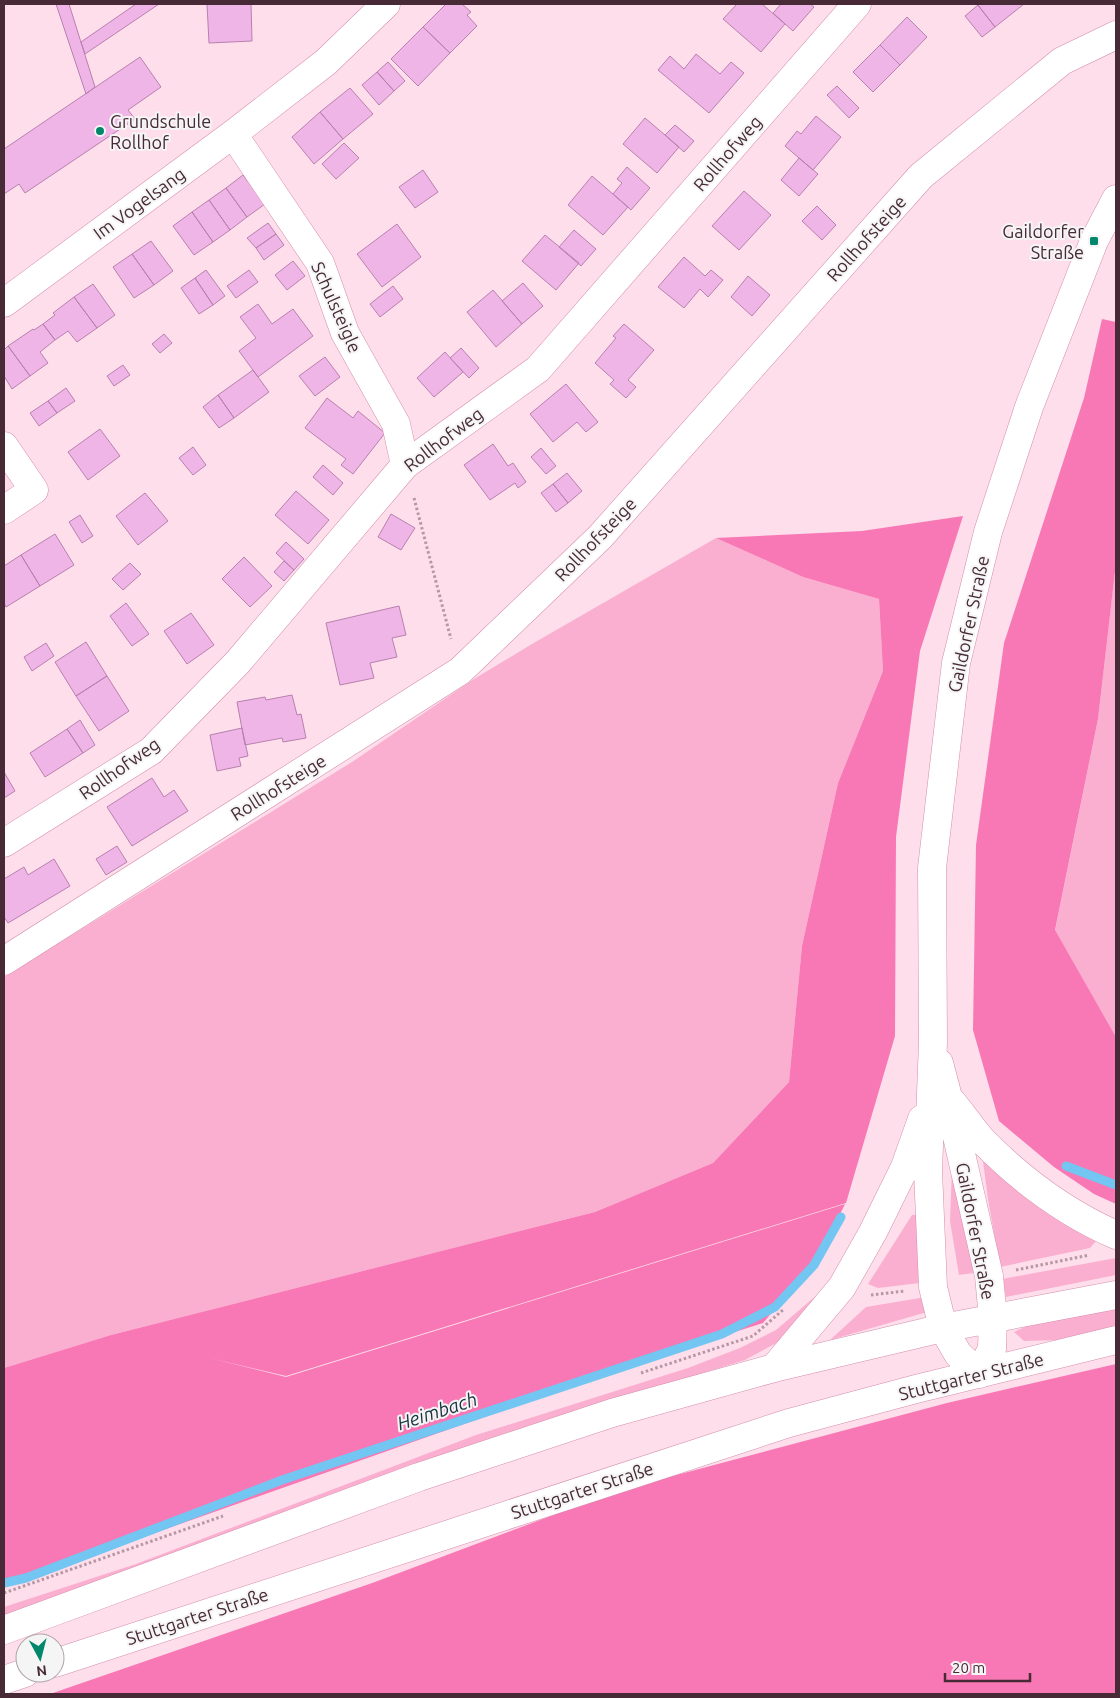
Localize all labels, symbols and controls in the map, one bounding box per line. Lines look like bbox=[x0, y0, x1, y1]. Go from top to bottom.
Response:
place label: Grundschule Rollhof bbox=[110, 111, 211, 152]
street label: Rollhofweg bbox=[689, 111, 765, 195]
marker: Grundschule Rollhof bbox=[94, 125, 106, 137]
street label: Im Vogelsang bbox=[89, 163, 189, 243]
street label: Rollhofsteige bbox=[822, 191, 910, 285]
place label: Gaildorfer Straße bbox=[1002, 221, 1084, 262]
marker: Gaildorfer Straße bbox=[1088, 235, 1100, 247]
street label: Schulsteigle bbox=[308, 259, 366, 355]
street label: Rollhofweg bbox=[400, 403, 486, 475]
street label: Rollhofsteige bbox=[550, 493, 640, 585]
street label: Gaildorfer Straße bbox=[944, 554, 992, 694]
street label: Rollhofweg bbox=[75, 733, 163, 803]
street label: Rollhofsteige bbox=[227, 750, 329, 824]
street label: Gaildorfer Straße bbox=[953, 1161, 999, 1301]
street label: Stuttgarter Straße bbox=[896, 1348, 1046, 1404]
water label: Heimbach bbox=[394, 1388, 480, 1434]
street label: Stuttgarter Straße bbox=[508, 1458, 656, 1522]
street label: Stuttgarter Straße bbox=[123, 1584, 271, 1648]
north arrow bbox=[15, 1633, 65, 1683]
scale bar bbox=[945, 1650, 1030, 1682]
text: 20 m bbox=[952, 1659, 985, 1676]
text: N bbox=[35, 1662, 48, 1679]

